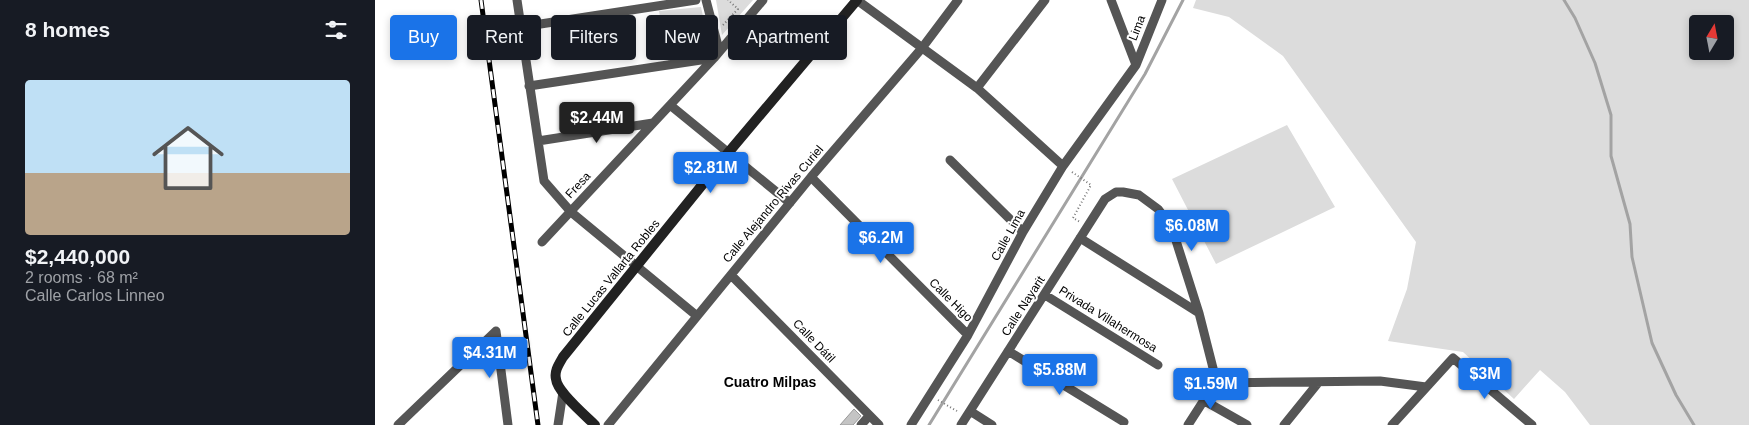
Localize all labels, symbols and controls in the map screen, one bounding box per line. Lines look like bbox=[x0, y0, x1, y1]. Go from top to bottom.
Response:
street label: Lima bbox=[1126, 13, 1148, 43]
chip: Buy bbox=[390, 15, 457, 60]
chip: Rent bbox=[467, 15, 541, 60]
chip: Filters bbox=[551, 15, 636, 60]
chip: New bbox=[646, 15, 718, 60]
chip: Apartment bbox=[728, 15, 847, 60]
north arrow bbox=[1689, 15, 1734, 60]
map controls bbox=[1689, 15, 1734, 60]
icon: filters bbox=[322, 16, 350, 44]
text: 8 homes bbox=[25, 18, 110, 41]
pin: $2.44M bbox=[556, 102, 638, 144]
text: $2.44M bbox=[570, 109, 624, 126]
icon: home bbox=[143, 113, 233, 203]
street label: Calle Alejandro Rivas Curiel bbox=[720, 143, 826, 265]
pin: $2.81M bbox=[670, 152, 752, 194]
text: $2.81M bbox=[684, 159, 738, 176]
street label: Fresa bbox=[562, 169, 594, 201]
street label: Calle Lima bbox=[988, 207, 1028, 263]
pin: $6.08M bbox=[1151, 210, 1233, 252]
street label: Calle Lucas Vallarta Robles bbox=[559, 217, 663, 339]
text: $6.08M bbox=[1165, 217, 1219, 234]
pin: $6.2M bbox=[846, 222, 916, 264]
text: $6.2M bbox=[859, 229, 903, 246]
text: $2,440,000 bbox=[25, 245, 130, 268]
text: 2 rooms · 68 m² bbox=[25, 269, 138, 286]
street label: Calle Nayarit bbox=[998, 273, 1048, 339]
street label: Calle Higo bbox=[926, 275, 976, 325]
street label: Privada Villahermosa bbox=[1056, 283, 1160, 355]
text: Calle Carlos Linneo bbox=[25, 287, 165, 304]
street label: Calle Dátil bbox=[790, 316, 838, 366]
pin: $4.31M bbox=[449, 336, 531, 379]
text: $4.31M bbox=[463, 344, 517, 361]
pin: $5.88M bbox=[1019, 354, 1101, 396]
pin: $3M bbox=[1461, 358, 1509, 400]
text: $5.88M bbox=[1033, 361, 1087, 378]
text: $3M bbox=[1469, 365, 1501, 382]
pin: $1.59M bbox=[1170, 368, 1252, 410]
district label: Cuatro Milpas bbox=[724, 374, 816, 390]
text: $1.59M bbox=[1184, 375, 1238, 392]

